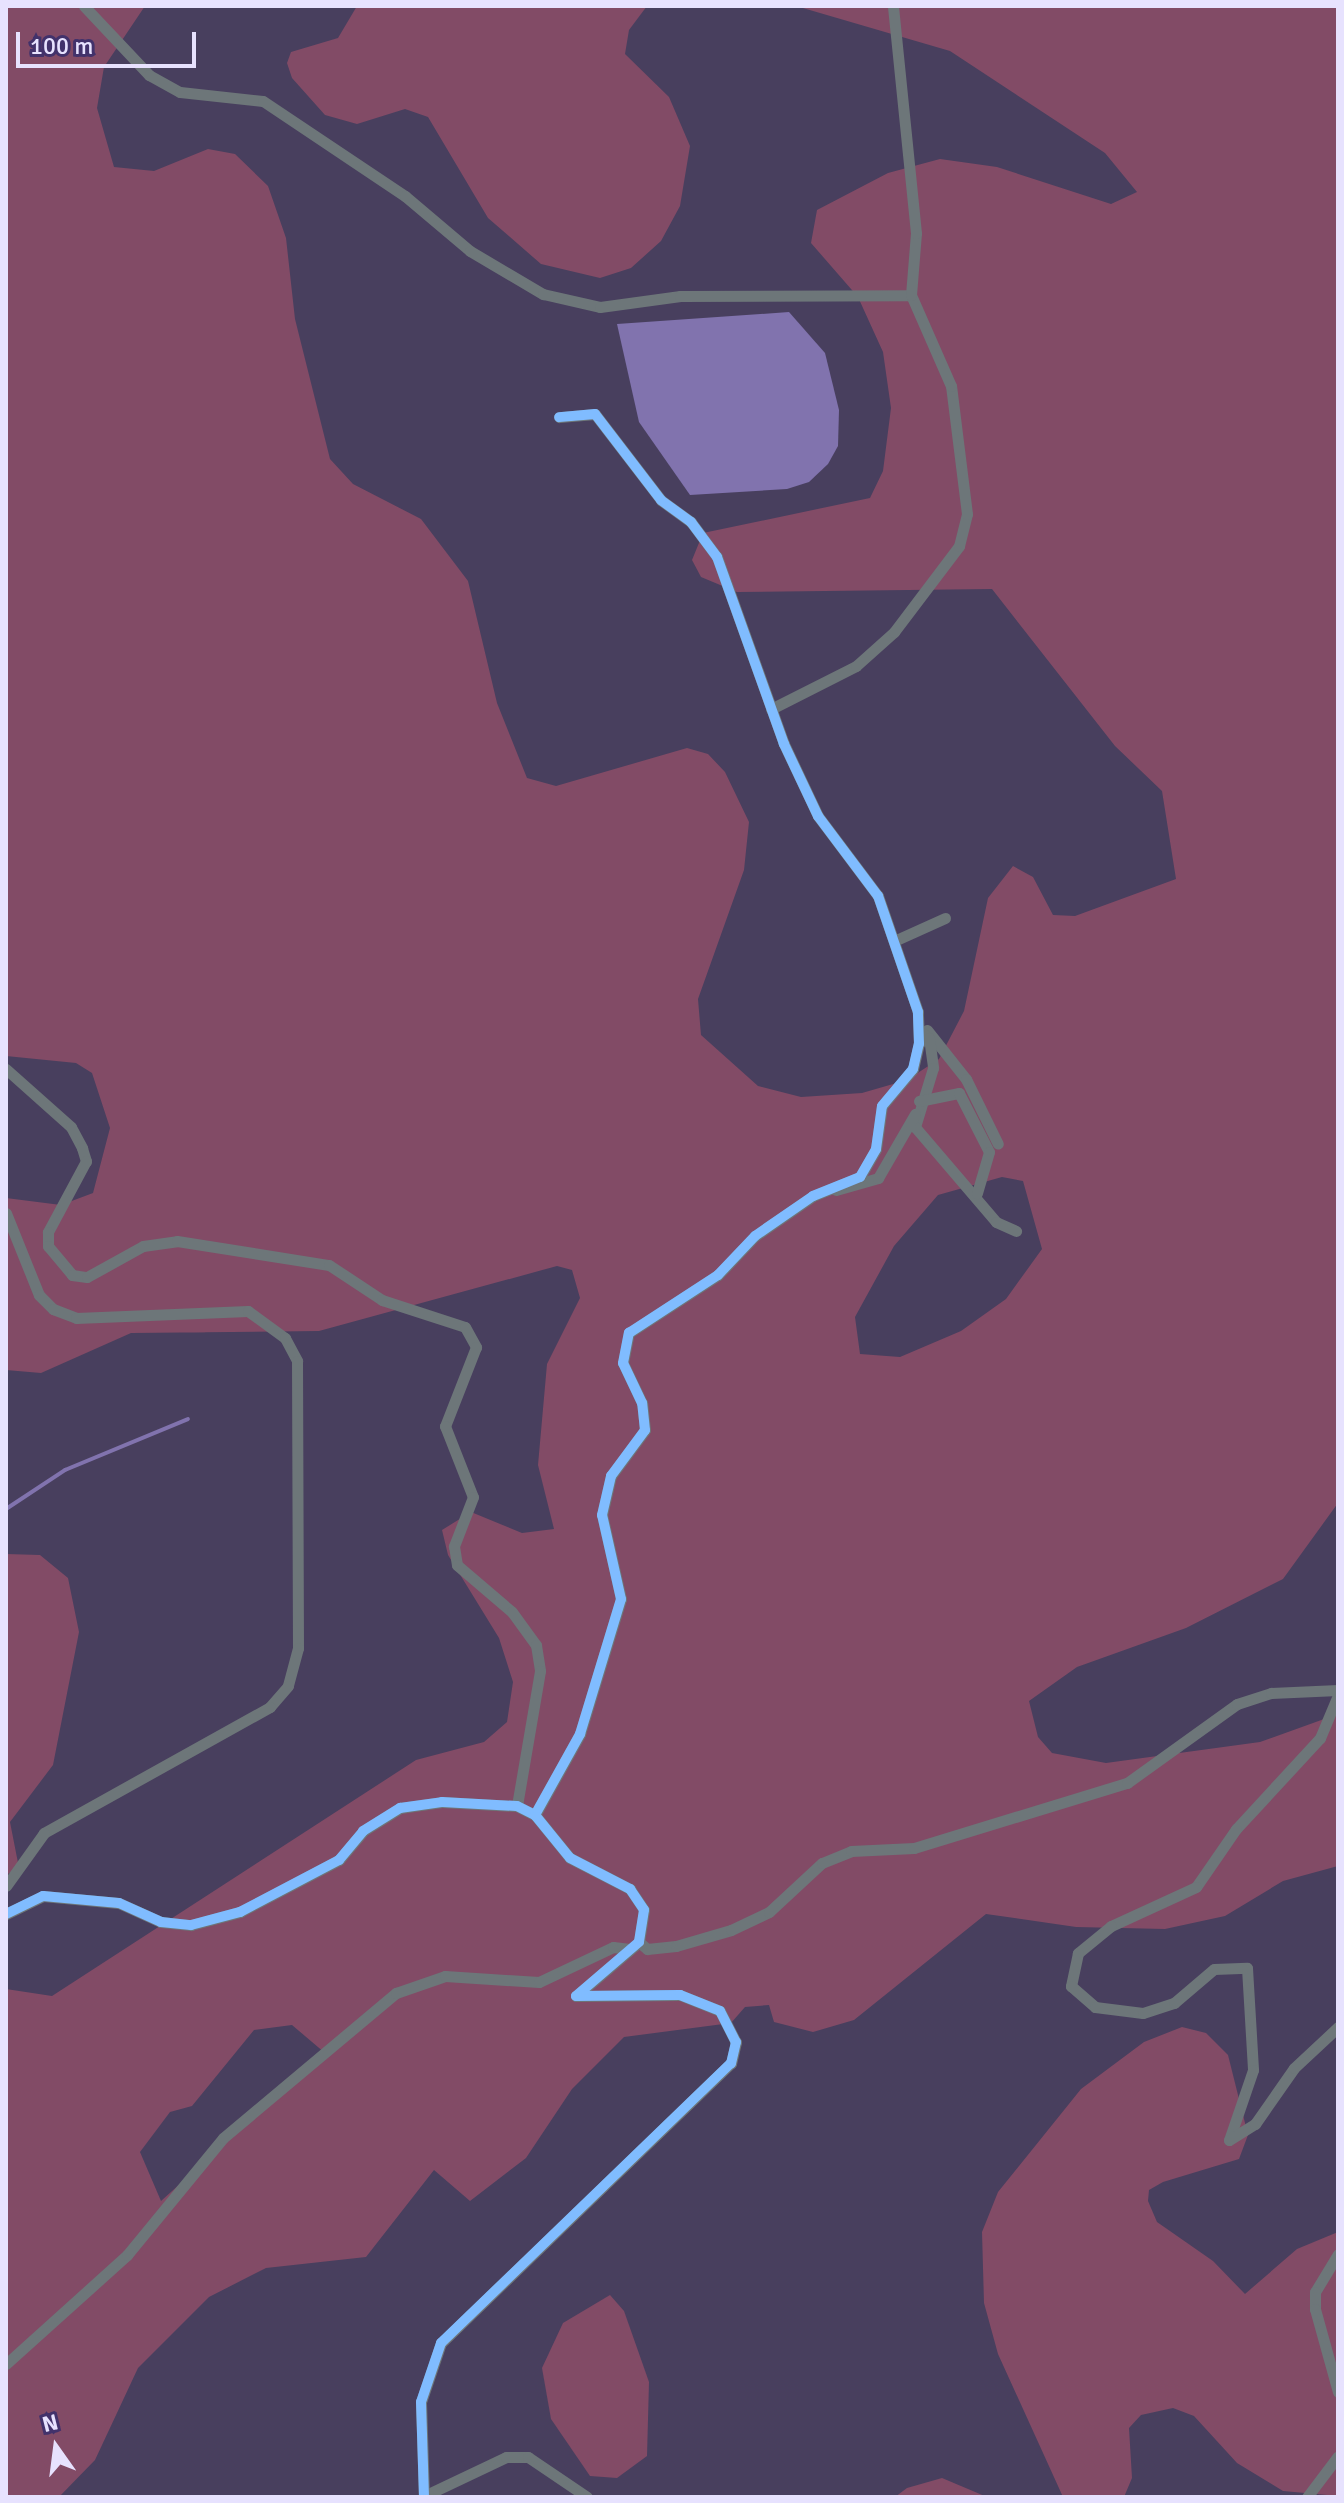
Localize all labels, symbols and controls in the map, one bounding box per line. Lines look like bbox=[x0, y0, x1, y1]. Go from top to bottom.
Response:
scale bar bbox=[20, 16, 200, 66]
text: 100 m bbox=[30, 31, 93, 61]
north arrow bbox=[16, 2407, 96, 2487]
text: N bbox=[39, 2408, 61, 2438]

